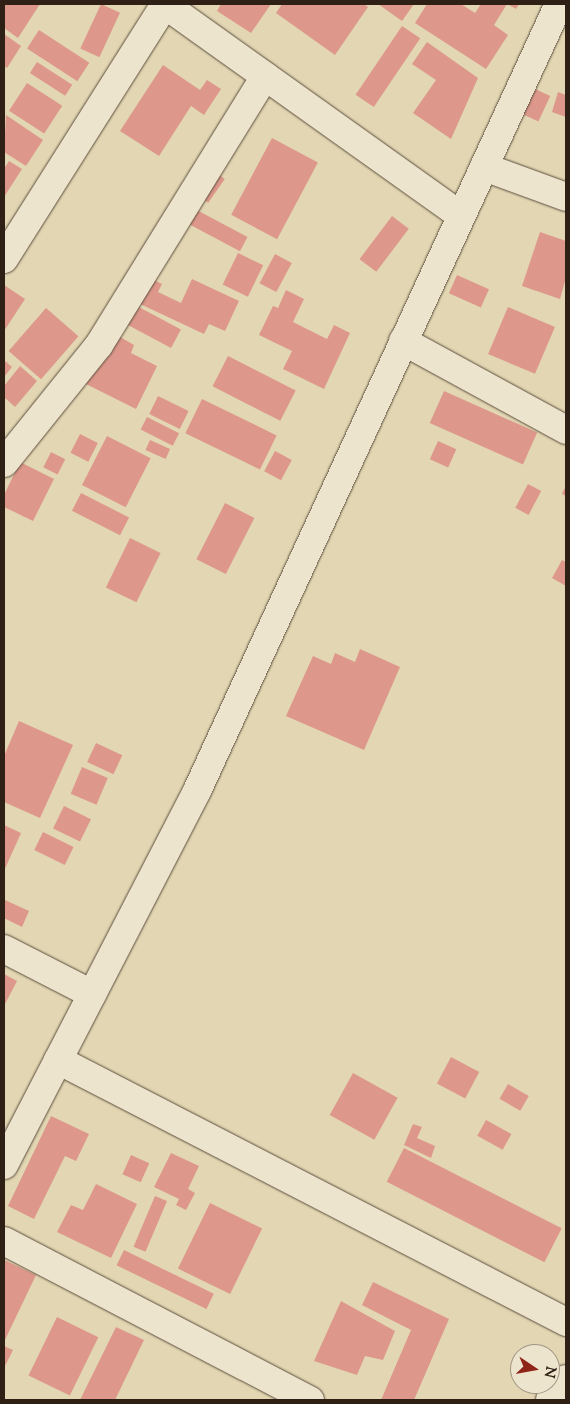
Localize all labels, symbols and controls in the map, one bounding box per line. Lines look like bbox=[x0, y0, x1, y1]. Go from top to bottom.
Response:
north arrow bbox=[510, 1344, 560, 1394]
text: N bbox=[538, 1364, 560, 1379]

